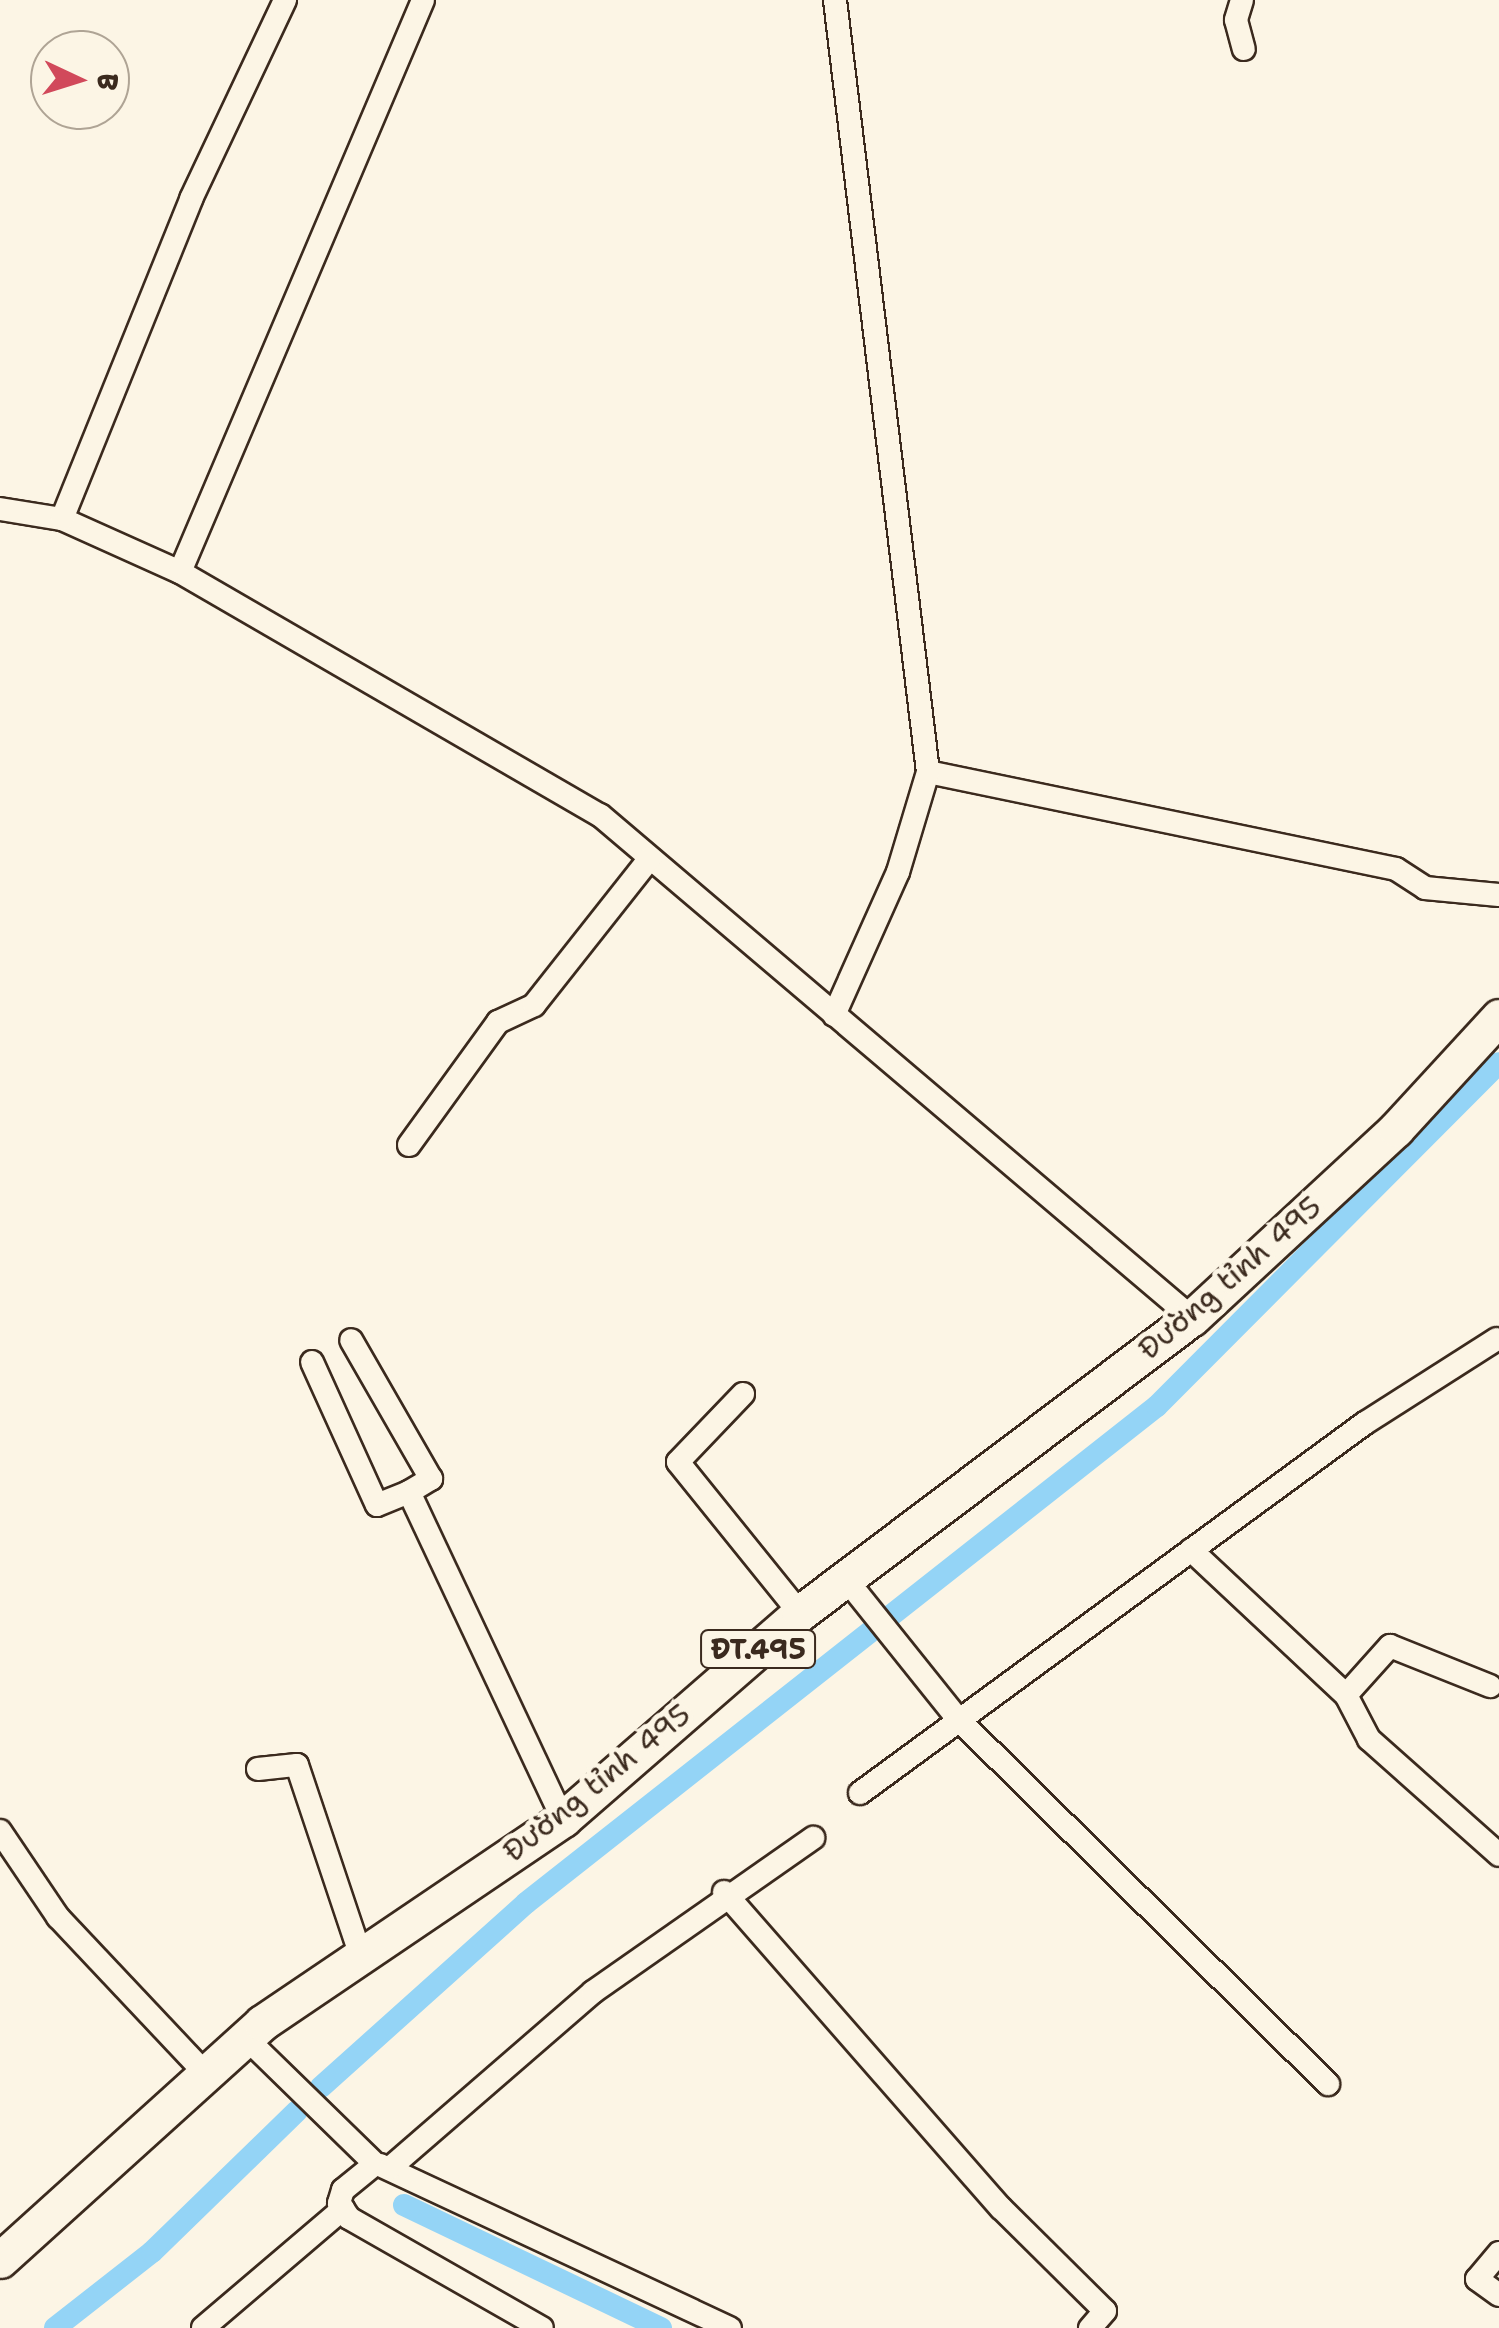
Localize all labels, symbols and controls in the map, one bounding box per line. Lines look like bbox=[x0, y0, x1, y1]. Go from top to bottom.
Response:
north arrow bbox=[30, 30, 130, 130]
text: B bbox=[88, 72, 127, 92]
street label: Đường tỉnh 495 bbox=[1131, 1189, 1329, 1367]
road number: ĐT.495 bbox=[698, 1626, 818, 1672]
street label: Đường tỉnh 495 bbox=[496, 1696, 698, 1870]

